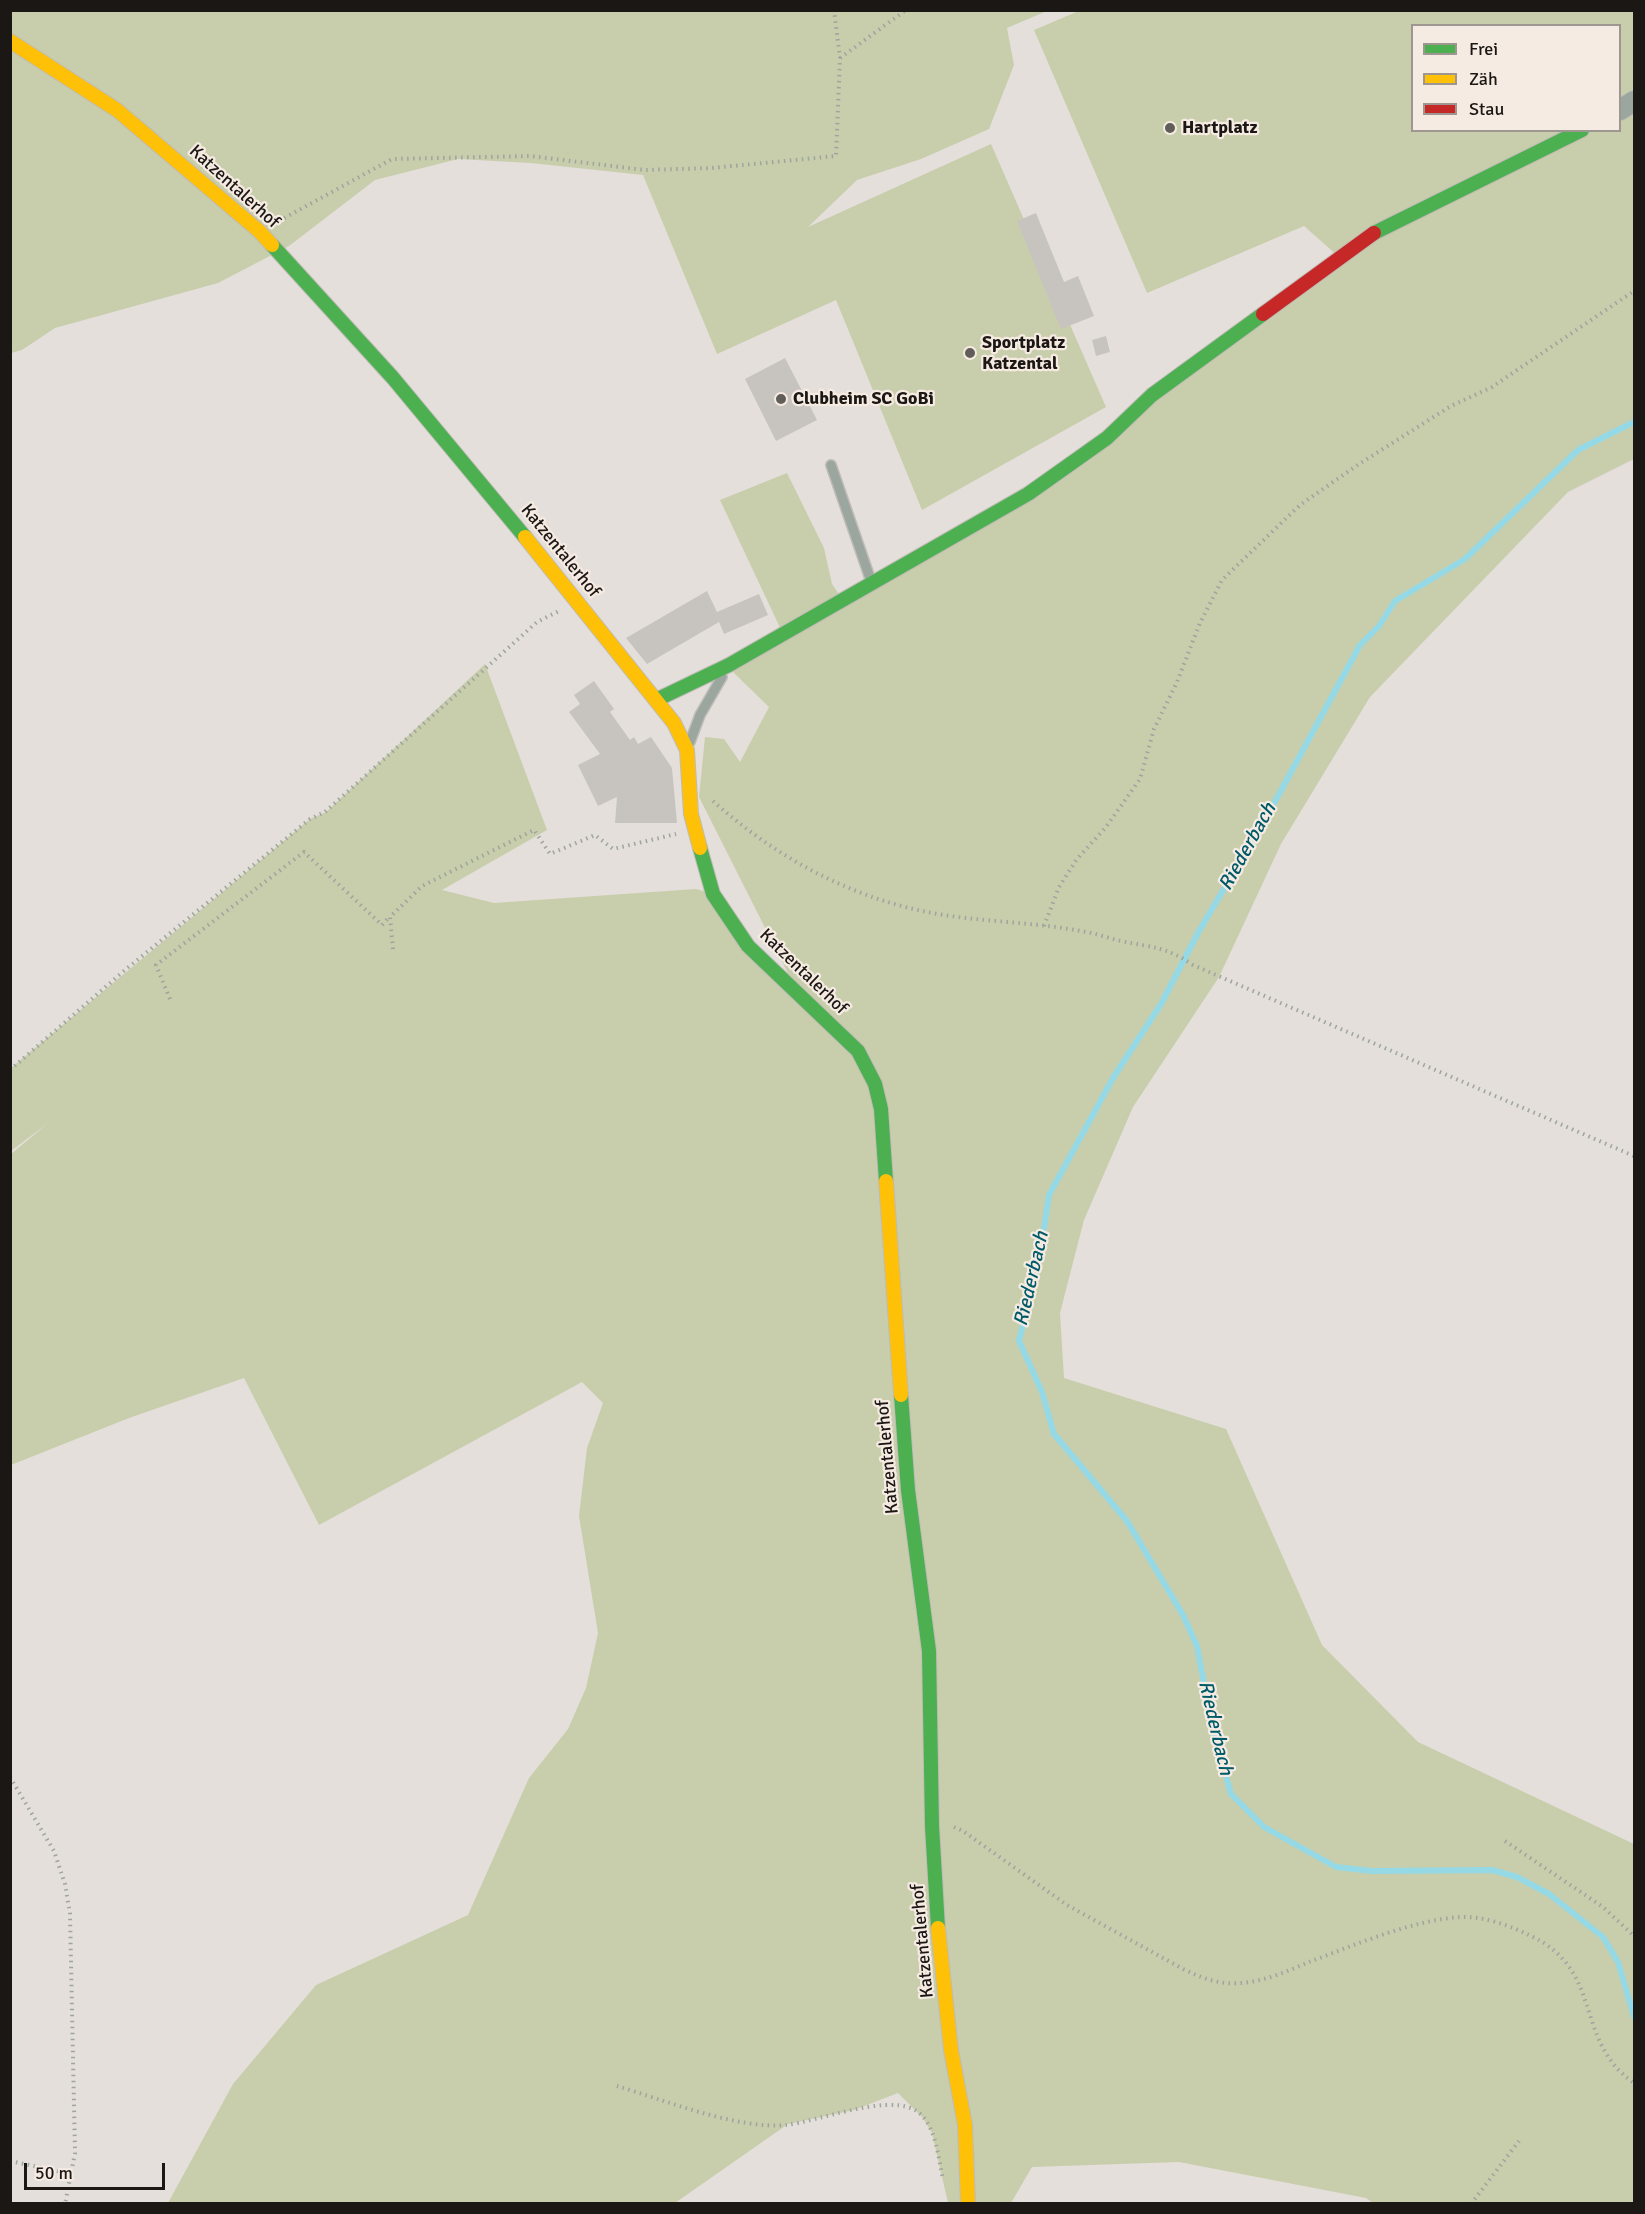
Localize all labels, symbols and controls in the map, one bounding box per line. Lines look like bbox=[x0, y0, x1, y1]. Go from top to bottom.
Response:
legend bbox=[1411, 24, 1621, 132]
text: Frei bbox=[1469, 38, 1498, 60]
text: Zäh bbox=[1469, 68, 1498, 90]
text: Stau bbox=[1469, 98, 1504, 120]
place label: Hartplatz bbox=[1182, 117, 1258, 139]
marker: Hartplatz bbox=[1163, 121, 1177, 135]
street label: Katzentalerhof bbox=[184, 141, 284, 233]
place label: Sportplatz Katzental bbox=[982, 332, 1065, 374]
marker: Sportplatz Katzental bbox=[963, 346, 977, 360]
place label: Clubheim SC GoBi bbox=[793, 388, 934, 410]
marker: Clubheim SC GoBi bbox=[774, 392, 788, 406]
street label: Katzentalerhof bbox=[516, 500, 604, 602]
water label: Riederbach bbox=[1214, 799, 1282, 895]
street label: Katzentalerhof bbox=[754, 925, 852, 1019]
water label: Riederbach bbox=[1009, 1229, 1055, 1329]
street label: Katzentalerhof bbox=[872, 1399, 904, 1515]
water label: Riederbach bbox=[1192, 1678, 1238, 1778]
street label: Katzentalerhof bbox=[907, 1883, 939, 1999]
scale bar bbox=[27, 2151, 168, 2189]
text: 50 m bbox=[35, 2162, 73, 2184]

